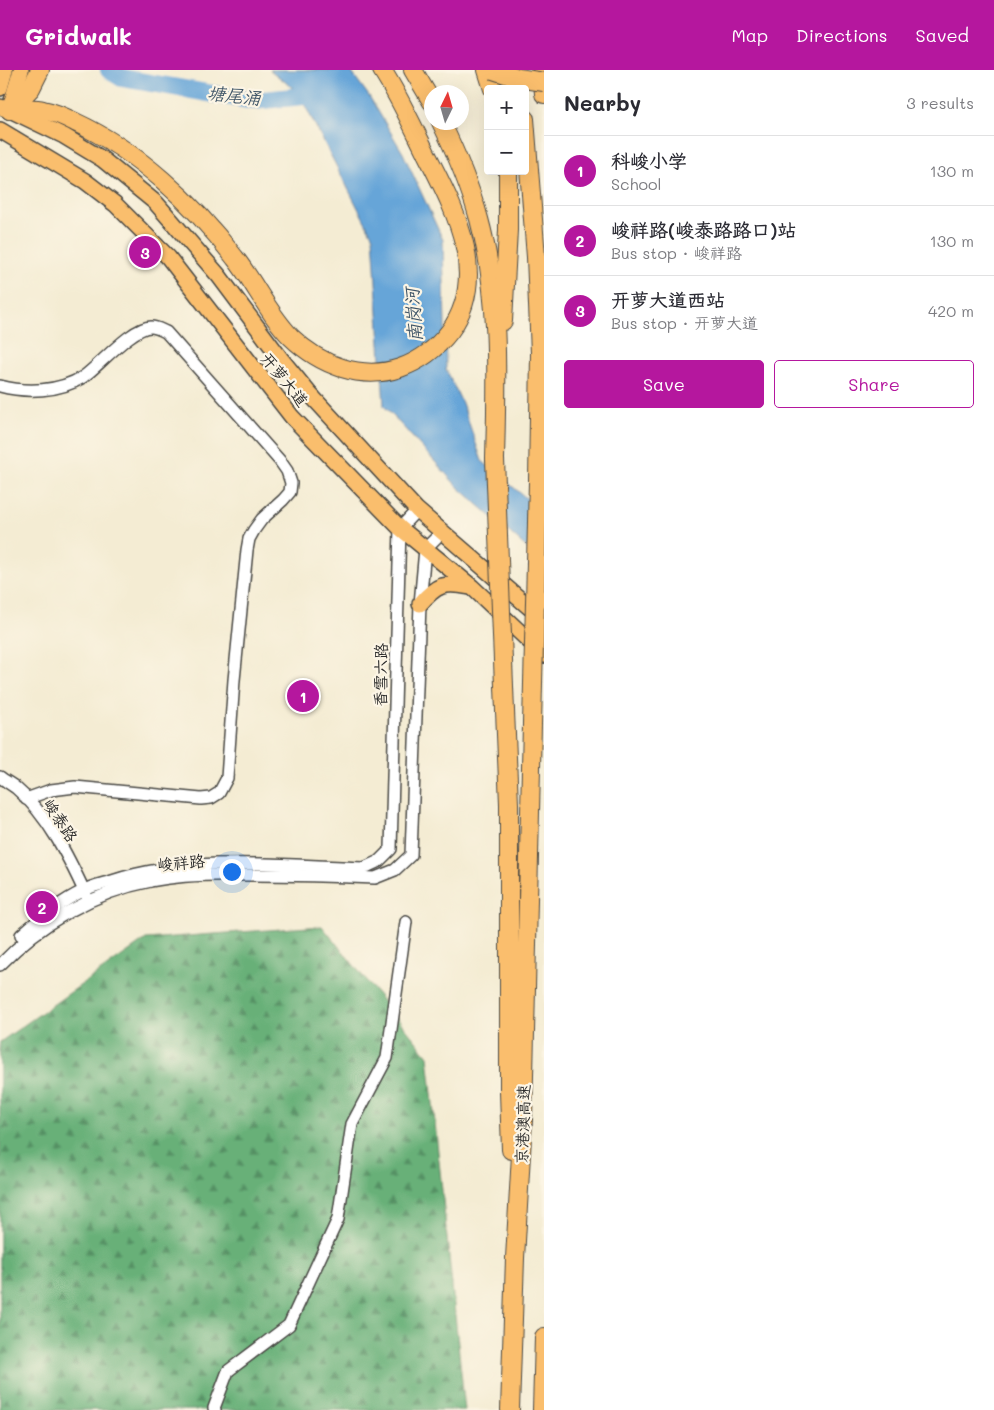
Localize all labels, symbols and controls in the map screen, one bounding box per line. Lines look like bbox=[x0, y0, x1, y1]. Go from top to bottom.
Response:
text: Gridwalk bbox=[25, 20, 132, 51]
text: Map bbox=[731, 23, 768, 47]
text: Directions bbox=[796, 23, 888, 47]
text: Saved bbox=[916, 23, 969, 47]
water label: 塘尾涌 bbox=[206, 80, 263, 110]
north arrow bbox=[424, 85, 469, 130]
map controls bbox=[484, 85, 529, 175]
button: + bbox=[484, 85, 529, 130]
text: Nearby bbox=[564, 89, 641, 116]
text: 3 results bbox=[906, 92, 974, 113]
button: − bbox=[484, 130, 529, 175]
text: 科峻小学 bbox=[611, 148, 687, 173]
text: 1 bbox=[576, 160, 584, 181]
text: 130 m bbox=[930, 160, 974, 181]
text: School bbox=[611, 173, 661, 194]
text: 峻祥路(峻泰路路口)站 bbox=[611, 217, 796, 242]
text: 2 bbox=[576, 230, 584, 251]
text: 130 m bbox=[930, 230, 974, 251]
pin: 3 bbox=[129, 233, 161, 271]
text: Bus stop · 峻祥路 bbox=[611, 242, 742, 263]
water label: 南岗河 bbox=[399, 284, 427, 343]
text: 开萝大道西站 bbox=[611, 287, 725, 312]
text: 3 bbox=[575, 300, 585, 321]
text: 420 m bbox=[928, 300, 974, 321]
text: Bus stop · 开萝大道 bbox=[611, 312, 758, 333]
street label: 开萝大道 bbox=[257, 348, 313, 410]
button: Save bbox=[564, 360, 764, 408]
button: Share bbox=[774, 360, 974, 408]
street label: 香雪六路 bbox=[369, 643, 391, 707]
pin: 1 bbox=[287, 677, 319, 715]
street label: 峻泰路 bbox=[39, 794, 83, 846]
street label: 峻祥路 bbox=[156, 849, 206, 875]
your location bbox=[219, 859, 245, 885]
pin: 2 bbox=[26, 888, 58, 926]
street label: 京港澳高速 bbox=[510, 1084, 534, 1164]

